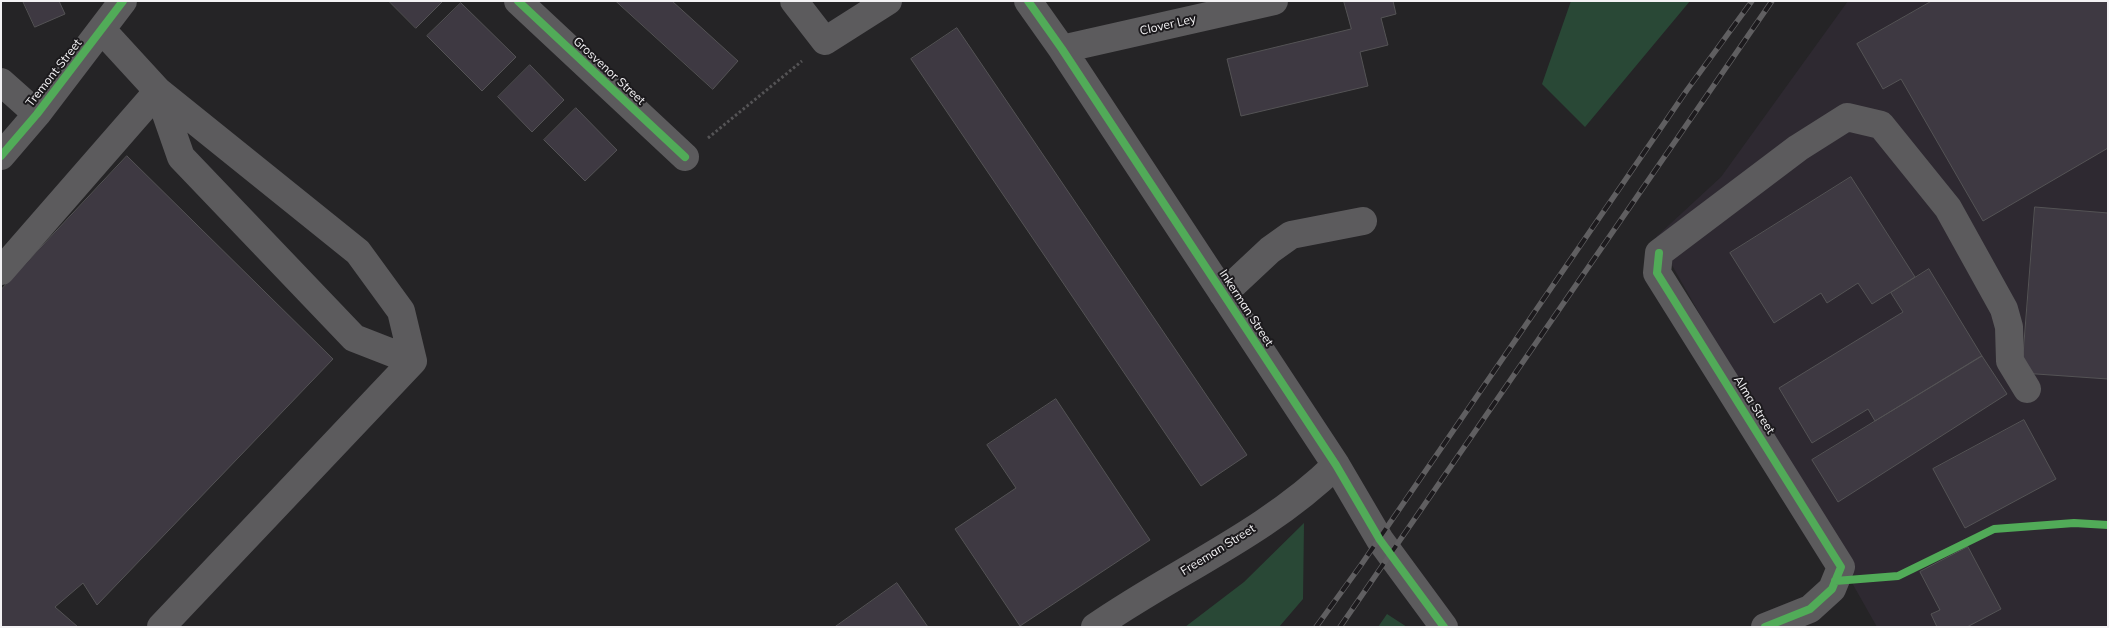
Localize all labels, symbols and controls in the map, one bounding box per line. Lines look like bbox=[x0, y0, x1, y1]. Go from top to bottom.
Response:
street label: Clover Ley bbox=[1138, 12, 1198, 38]
street label: Grosvenor Street bbox=[570, 34, 648, 108]
street label: Tremont Street bbox=[23, 36, 85, 110]
street label: Inkerman Street bbox=[1216, 267, 1276, 349]
street label: Alma Street bbox=[1730, 373, 1778, 437]
street label: Freeman Street bbox=[1178, 521, 1258, 579]

